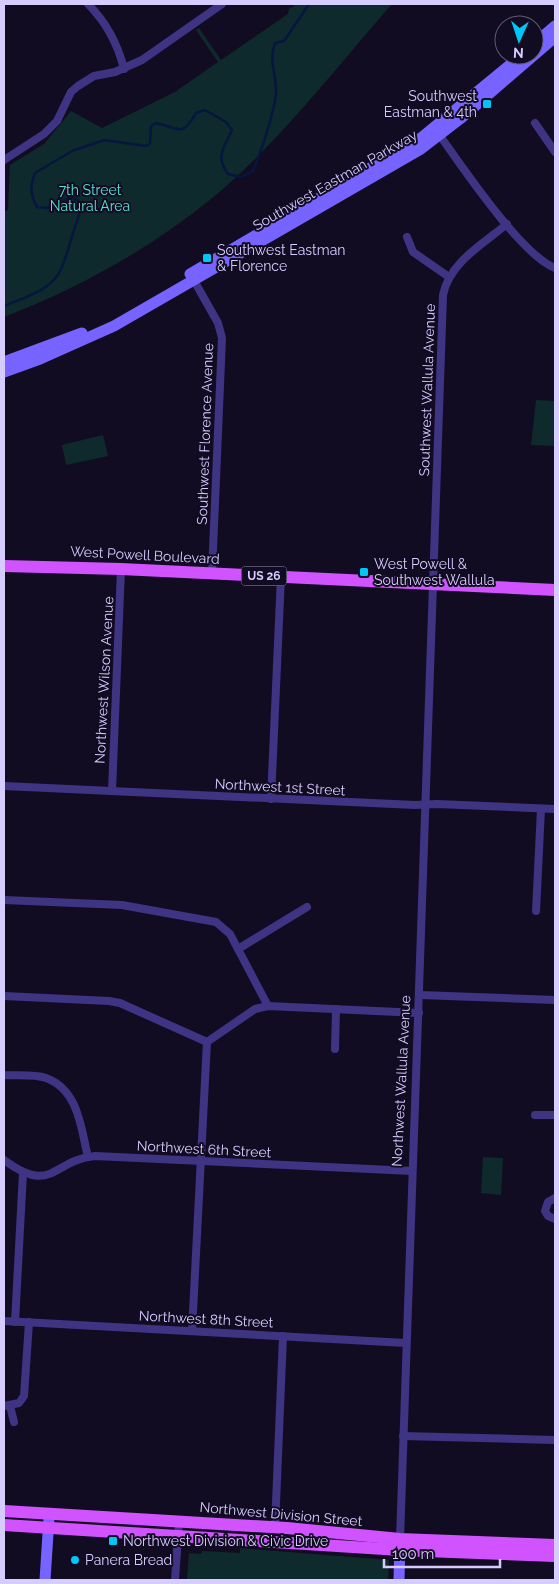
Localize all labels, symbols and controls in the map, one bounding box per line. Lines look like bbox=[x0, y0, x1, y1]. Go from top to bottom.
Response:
north arrow bbox=[494, 15, 544, 65]
text: N bbox=[513, 45, 524, 61]
place label: Southwest Eastman & 4th bbox=[384, 88, 477, 120]
marker: Southwest Eastman & 4th bbox=[481, 98, 493, 110]
street label: Southwest Eastman Parkway bbox=[250, 126, 420, 234]
park label: 7th Street Natural Area bbox=[50, 182, 130, 214]
place label: Southwest Eastman & Florence bbox=[217, 242, 345, 274]
marker: Southwest Eastman & Florence bbox=[201, 252, 213, 264]
street label: Southwest Wallula Avenue bbox=[416, 303, 438, 477]
street label: Southwest Florence Avenue bbox=[194, 343, 216, 525]
street label: West Powell Boulevard bbox=[70, 543, 220, 567]
place label: West Powell & Southwest Wallula bbox=[374, 556, 495, 588]
road number: US 26 bbox=[242, 566, 286, 586]
marker: West Powell & Southwest Wallula bbox=[358, 566, 370, 578]
street label: Northwest Wilson Avenue bbox=[92, 596, 116, 764]
street label: Northwest 1st Street bbox=[214, 776, 346, 798]
street label: Northwest Wallula Avenue bbox=[389, 995, 413, 1167]
street label: Northwest 6th Street bbox=[136, 1137, 272, 1161]
street label: Northwest 8th Street bbox=[138, 1307, 274, 1331]
street label: Northwest Division Street bbox=[199, 1499, 363, 1529]
place label: Northwest Division & Civic Drive bbox=[123, 1533, 328, 1549]
marker: Northwest Division & Civic Drive bbox=[107, 1535, 119, 1547]
scale bar bbox=[384, 1536, 500, 1568]
text: 100 m bbox=[392, 1545, 434, 1563]
place label: Panera Bread bbox=[85, 1552, 172, 1568]
marker: Panera Bread bbox=[69, 1554, 81, 1566]

